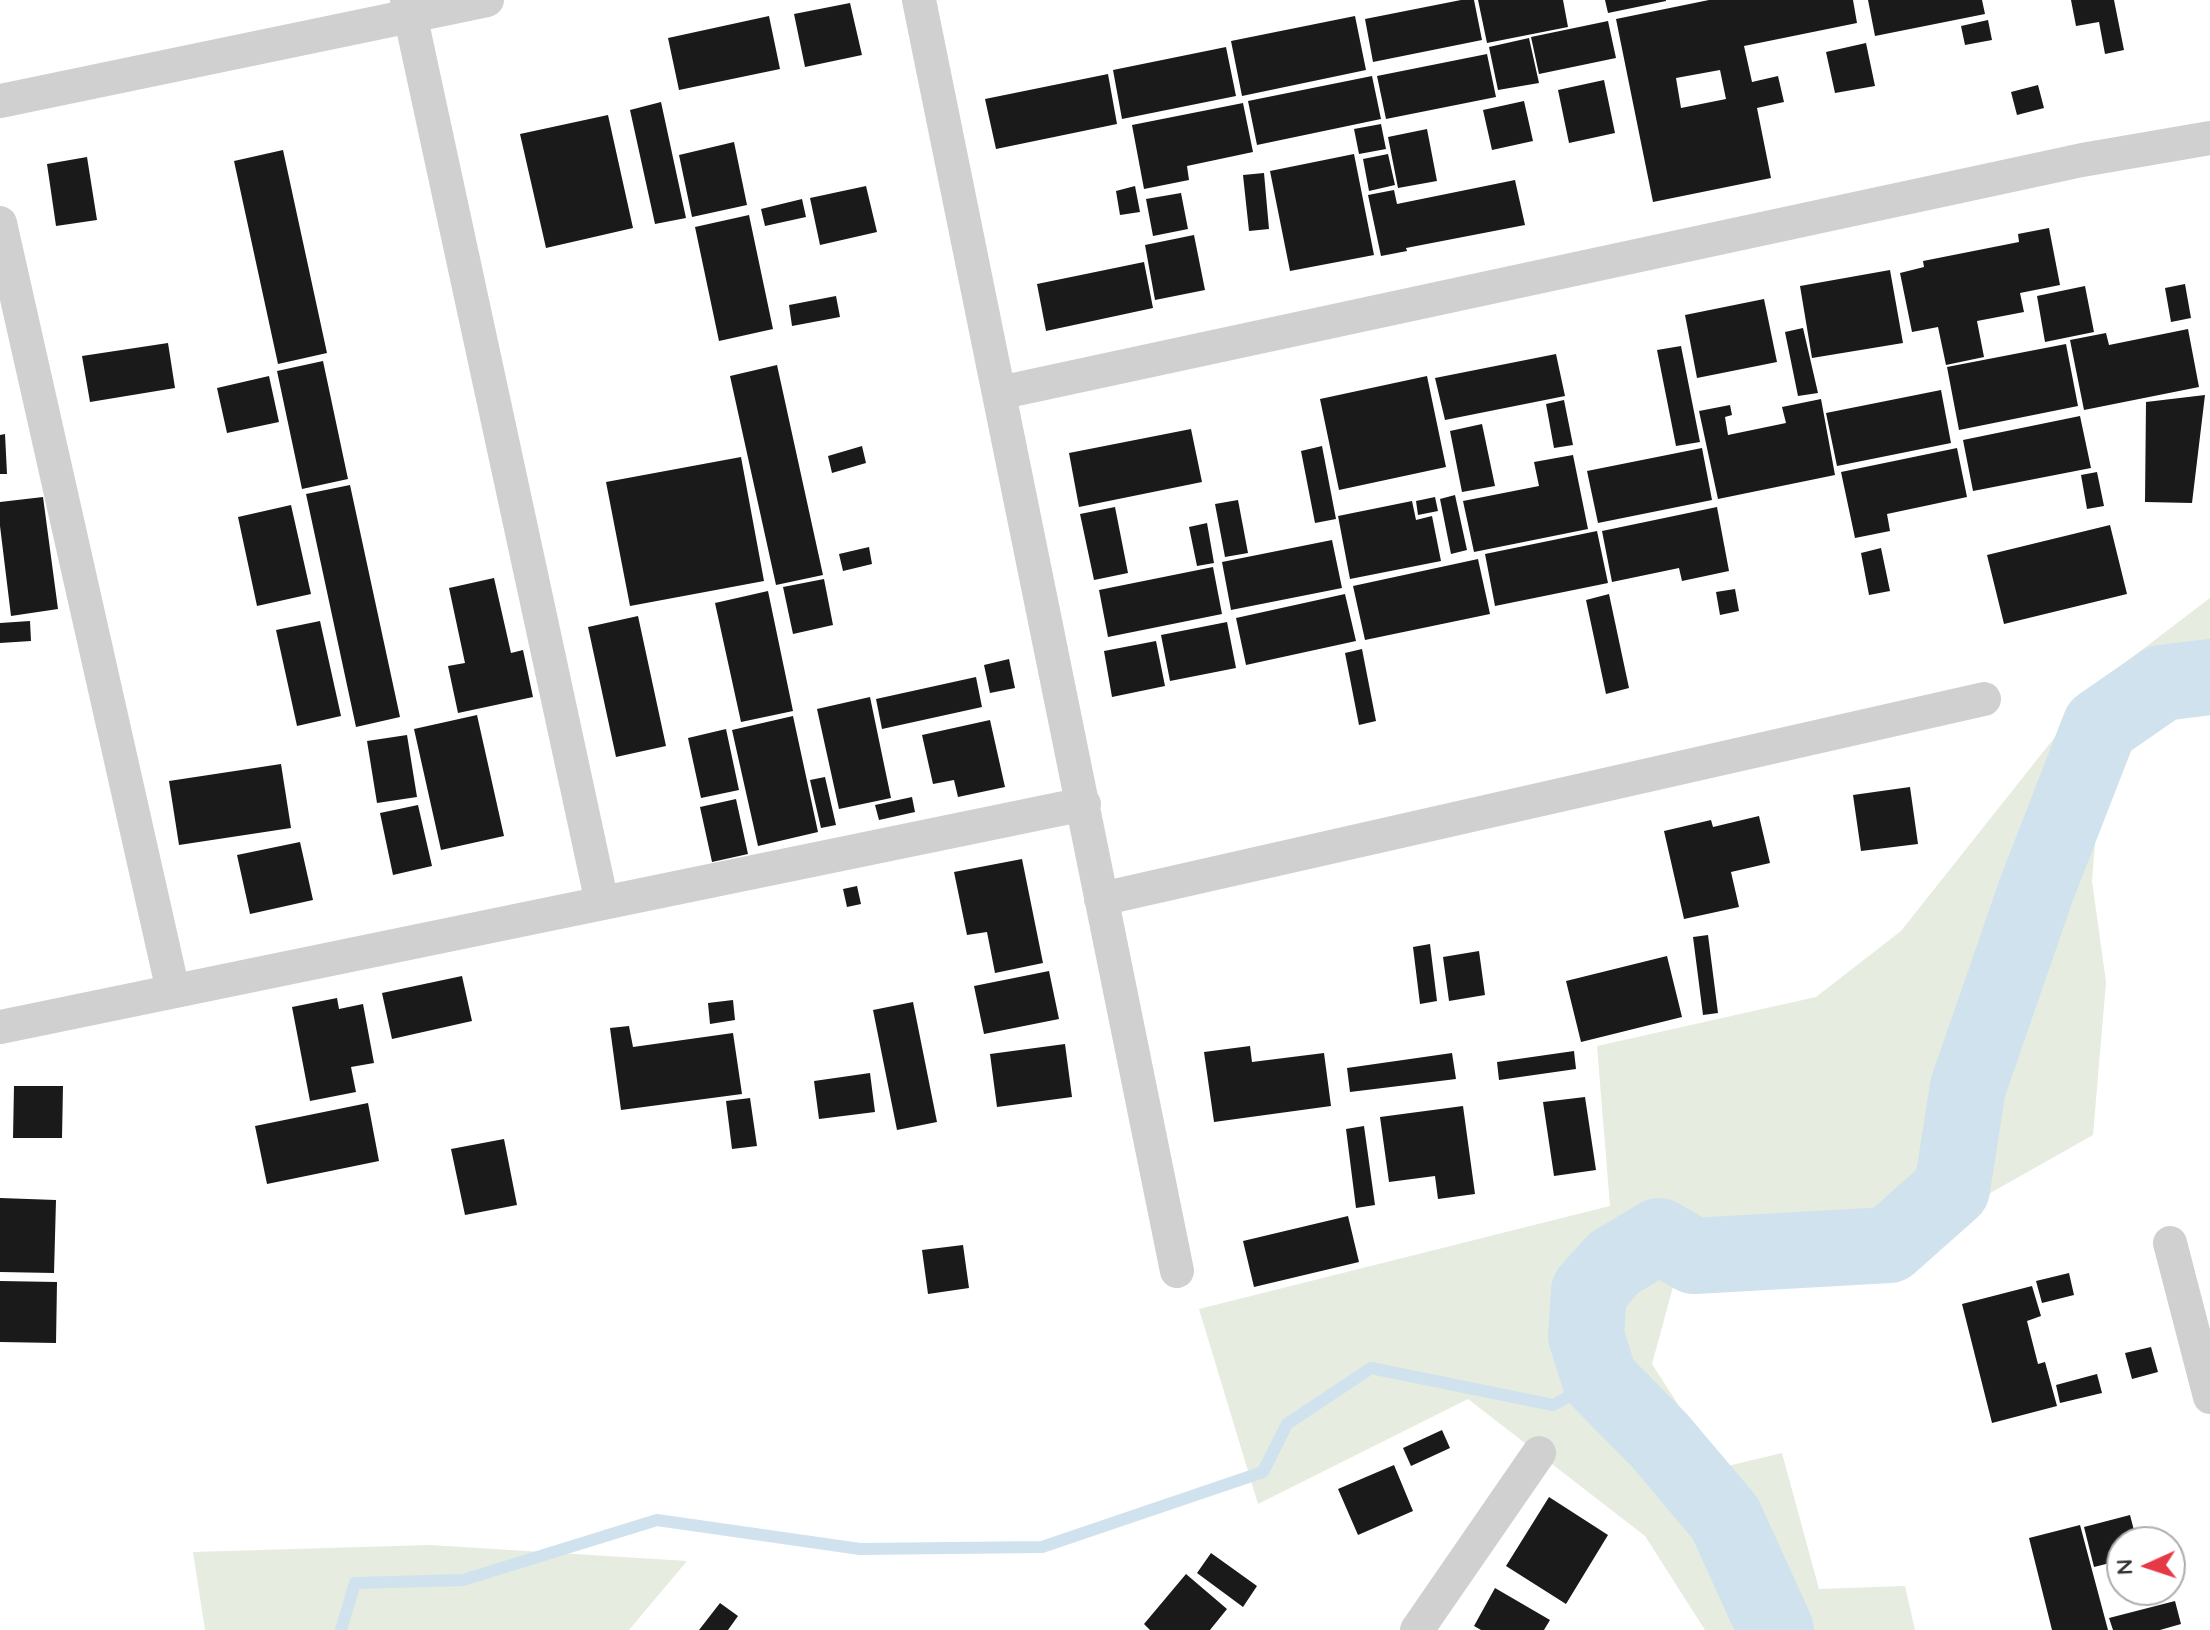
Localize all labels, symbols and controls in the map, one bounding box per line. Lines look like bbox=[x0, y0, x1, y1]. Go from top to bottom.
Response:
north arrow bbox=[2106, 1526, 2186, 1606]
text: N bbox=[2110, 1558, 2138, 1576]

